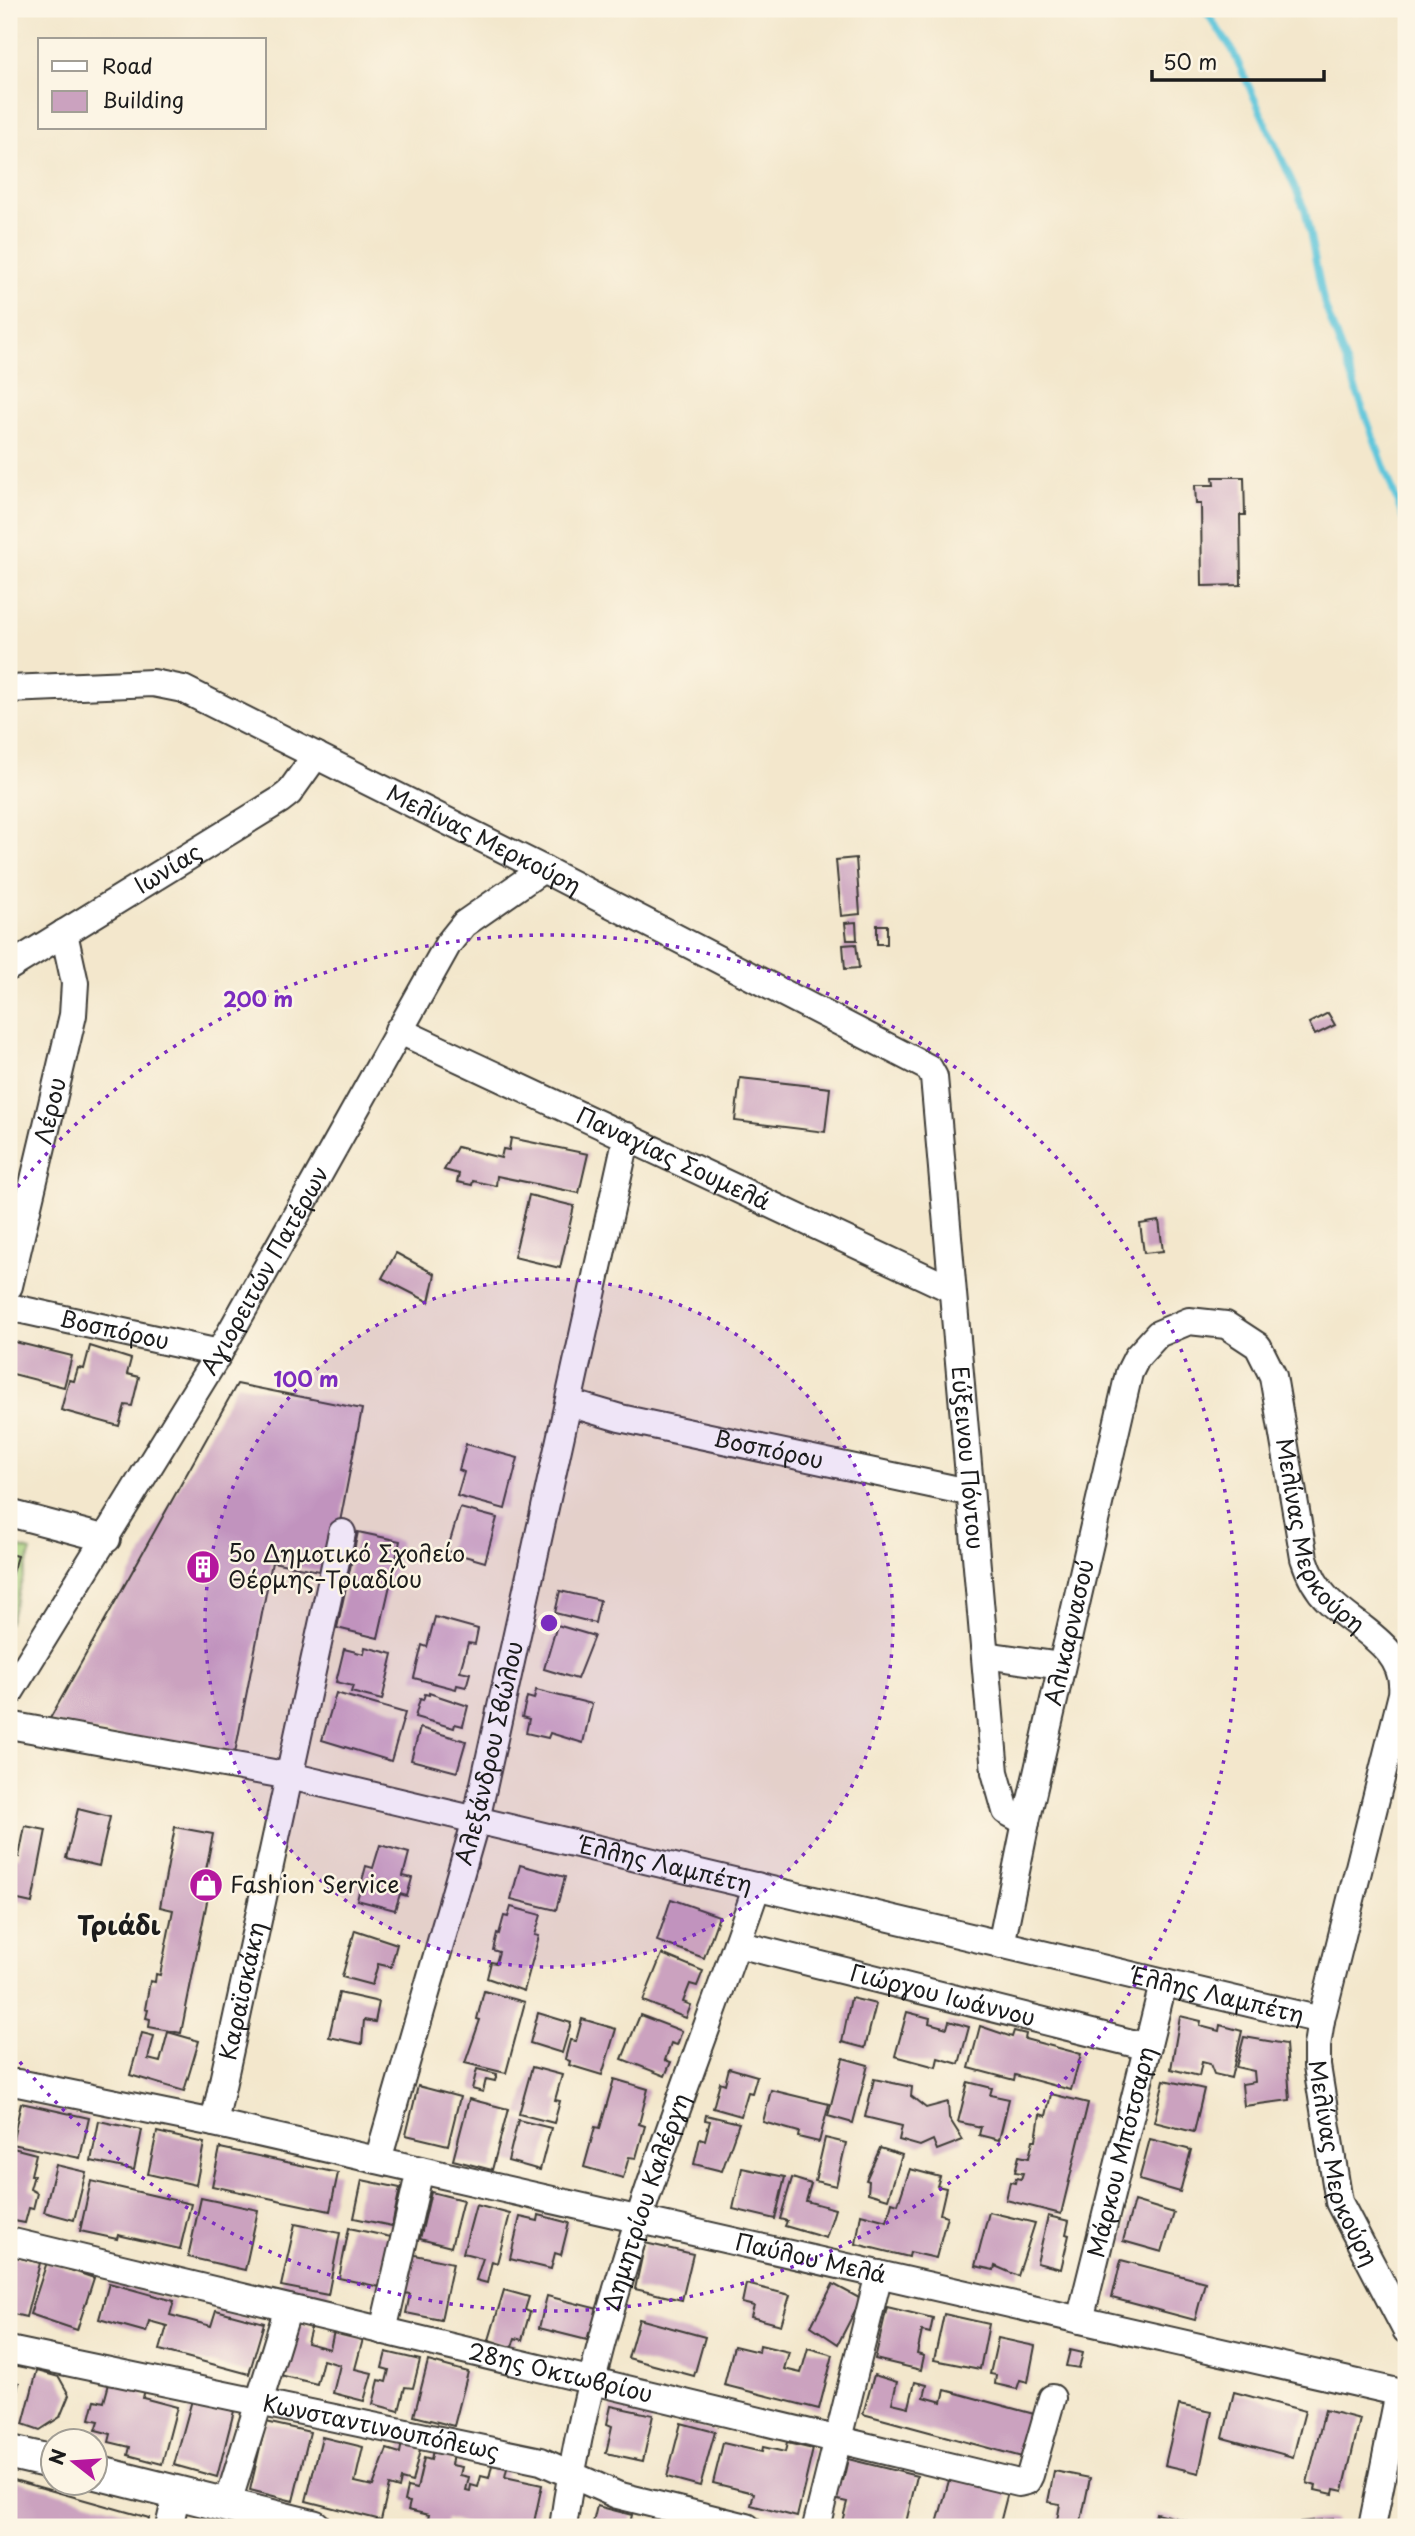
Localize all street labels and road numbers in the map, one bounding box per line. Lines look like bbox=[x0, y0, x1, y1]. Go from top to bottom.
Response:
street label: Μελίνας Μερκούρη bbox=[381, 775, 588, 902]
street label: Ιωνίας bbox=[127, 834, 208, 902]
street label: Λέρου bbox=[24, 1074, 74, 1147]
street label: Παναγίας Σουμελά bbox=[571, 1097, 777, 1218]
street label: Αγιορειτών Πατέρων bbox=[191, 1159, 337, 1381]
street label: Βοσπόρου bbox=[57, 1300, 173, 1358]
street label: Εύξεινου Πόντου bbox=[943, 1364, 994, 1551]
street label: Βοσπόρου bbox=[711, 1419, 827, 1477]
street label: Μελίνας Μερκούρη bbox=[1268, 1435, 1373, 1640]
street label: Αλικαρνασού bbox=[1034, 1555, 1102, 1709]
street label: Αλεξάνδρου Σβώλου bbox=[445, 1637, 531, 1869]
street label: Έλλης Λαμπέτη bbox=[574, 1826, 756, 1901]
street label: Καραϊσκάκη bbox=[209, 1918, 273, 2063]
street label: Γιώργου Ιωάννου bbox=[847, 1954, 1039, 2034]
street label: Έλλης Λαμπέτη bbox=[1125, 1956, 1308, 2031]
street label: Μάρκου Μπότσαρη bbox=[1077, 2042, 1163, 2261]
street label: Μελίνας Μερκούρη bbox=[1300, 2057, 1388, 2272]
street label: Δημητρίου Καλέργη bbox=[593, 2088, 697, 2314]
street label: Παύλου Μελά bbox=[732, 2223, 890, 2291]
street label: 28ης Οκτωβρίου bbox=[465, 2333, 657, 2411]
street label: Κωνσταντινουπόλεως bbox=[260, 2384, 503, 2468]

